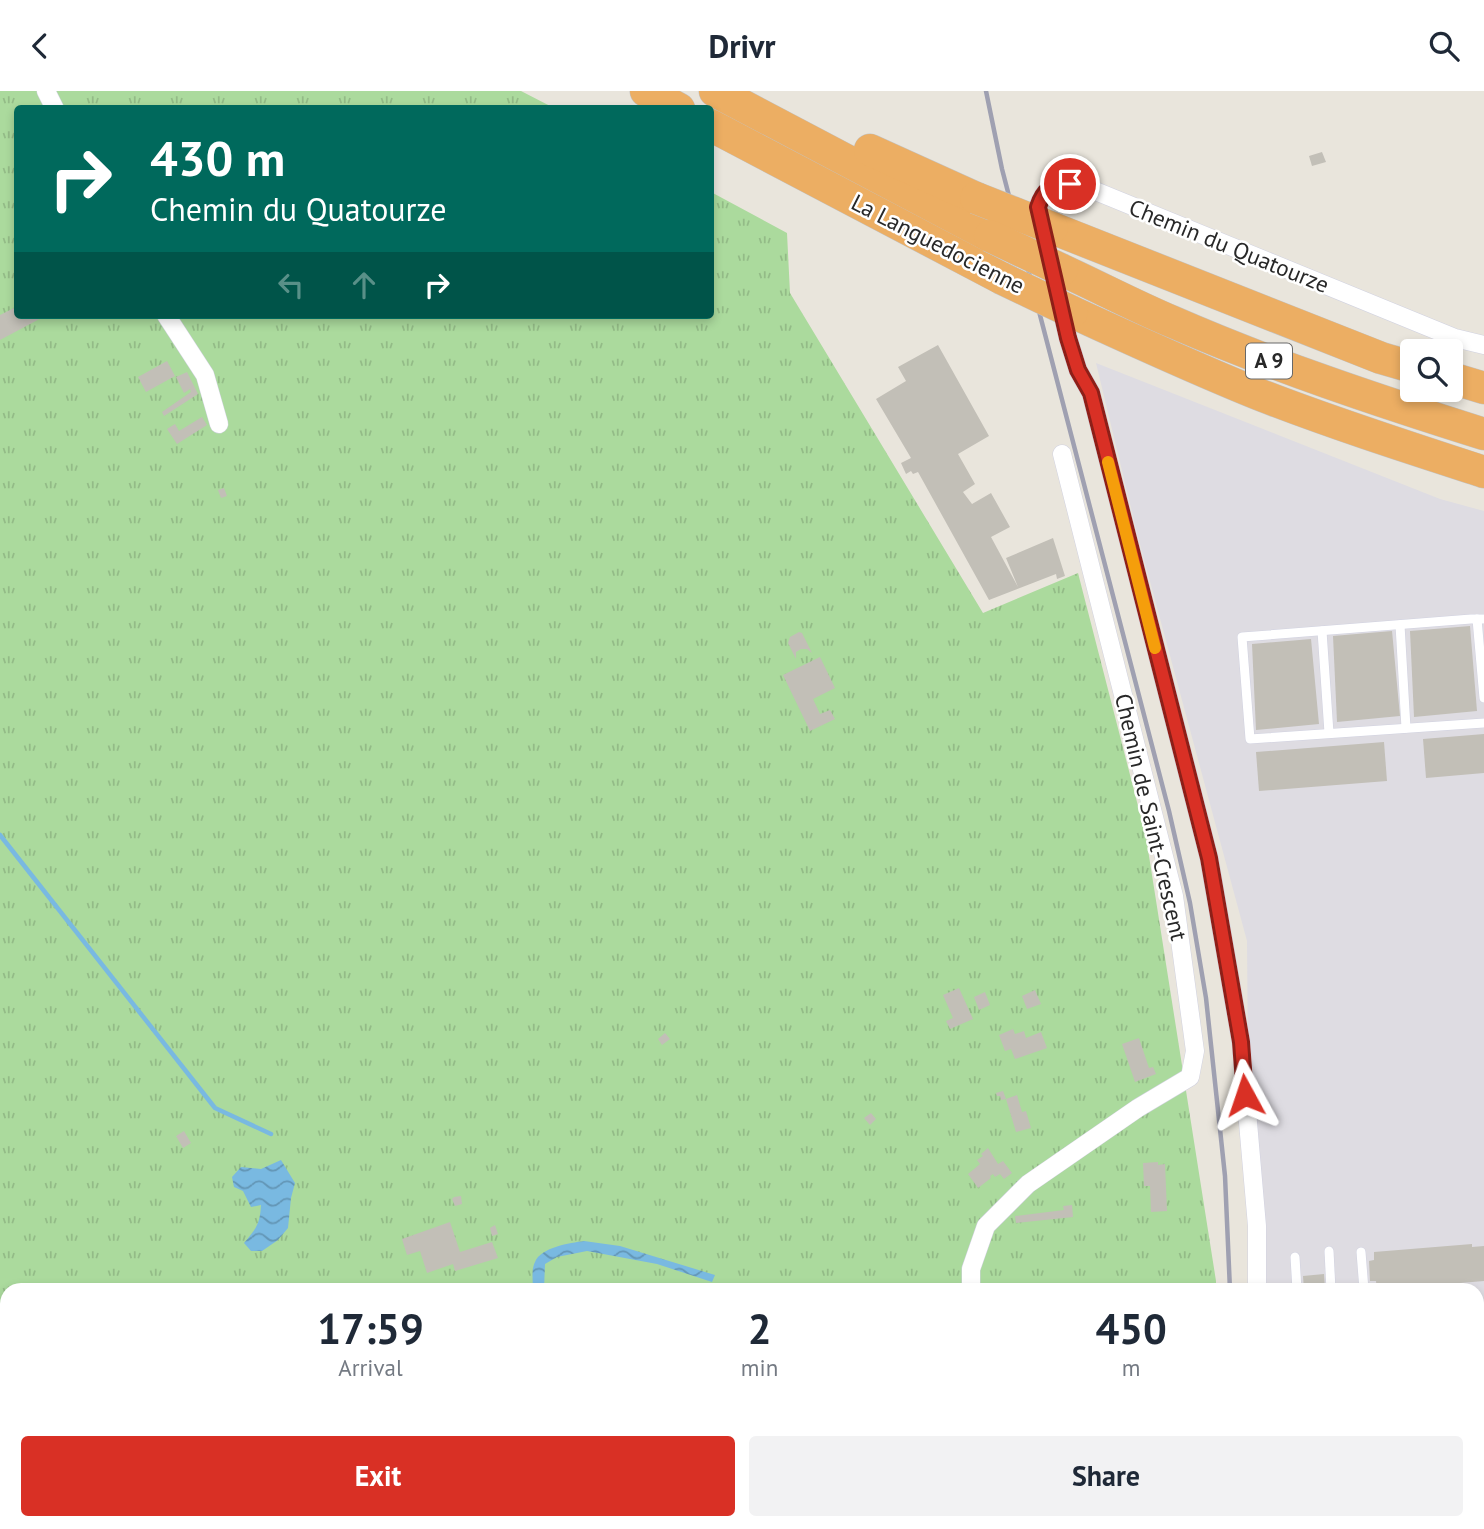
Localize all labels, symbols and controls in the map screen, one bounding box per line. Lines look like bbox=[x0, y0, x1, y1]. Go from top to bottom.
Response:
text: Drivr bbox=[708, 25, 776, 67]
icon: back bbox=[21, 27, 59, 65]
icon: search bbox=[1425, 27, 1463, 65]
text: 430 m bbox=[150, 126, 285, 190]
icon: right bbox=[35, 133, 126, 224]
pin bbox=[1040, 154, 1100, 214]
icon: arrive bbox=[1051, 165, 1089, 203]
street label: La Languedocienne bbox=[847, 187, 1030, 300]
text: Chemin du Quatourze bbox=[150, 188, 446, 230]
street label: Chemin du Quatourze bbox=[1125, 192, 1333, 299]
icon: left bbox=[272, 266, 310, 304]
icon: ahead bbox=[345, 266, 383, 304]
icon: right bbox=[418, 266, 456, 304]
map controls bbox=[1400, 339, 1463, 402]
button: search bbox=[1400, 339, 1463, 402]
road number: A 9 bbox=[1246, 343, 1292, 379]
street label: Chemin de Saint-Crescent bbox=[1109, 691, 1194, 943]
position arrow bbox=[1208, 1058, 1282, 1132]
text: 17:59 bbox=[317, 1301, 424, 1356]
text: 2 bbox=[748, 1301, 771, 1356]
text: 450 bbox=[1095, 1301, 1167, 1356]
text: Arrival bbox=[338, 1353, 403, 1382]
text: min bbox=[741, 1353, 778, 1382]
text: m bbox=[1122, 1353, 1140, 1382]
button: Exit bbox=[21, 1436, 735, 1516]
button: Share bbox=[749, 1436, 1463, 1516]

